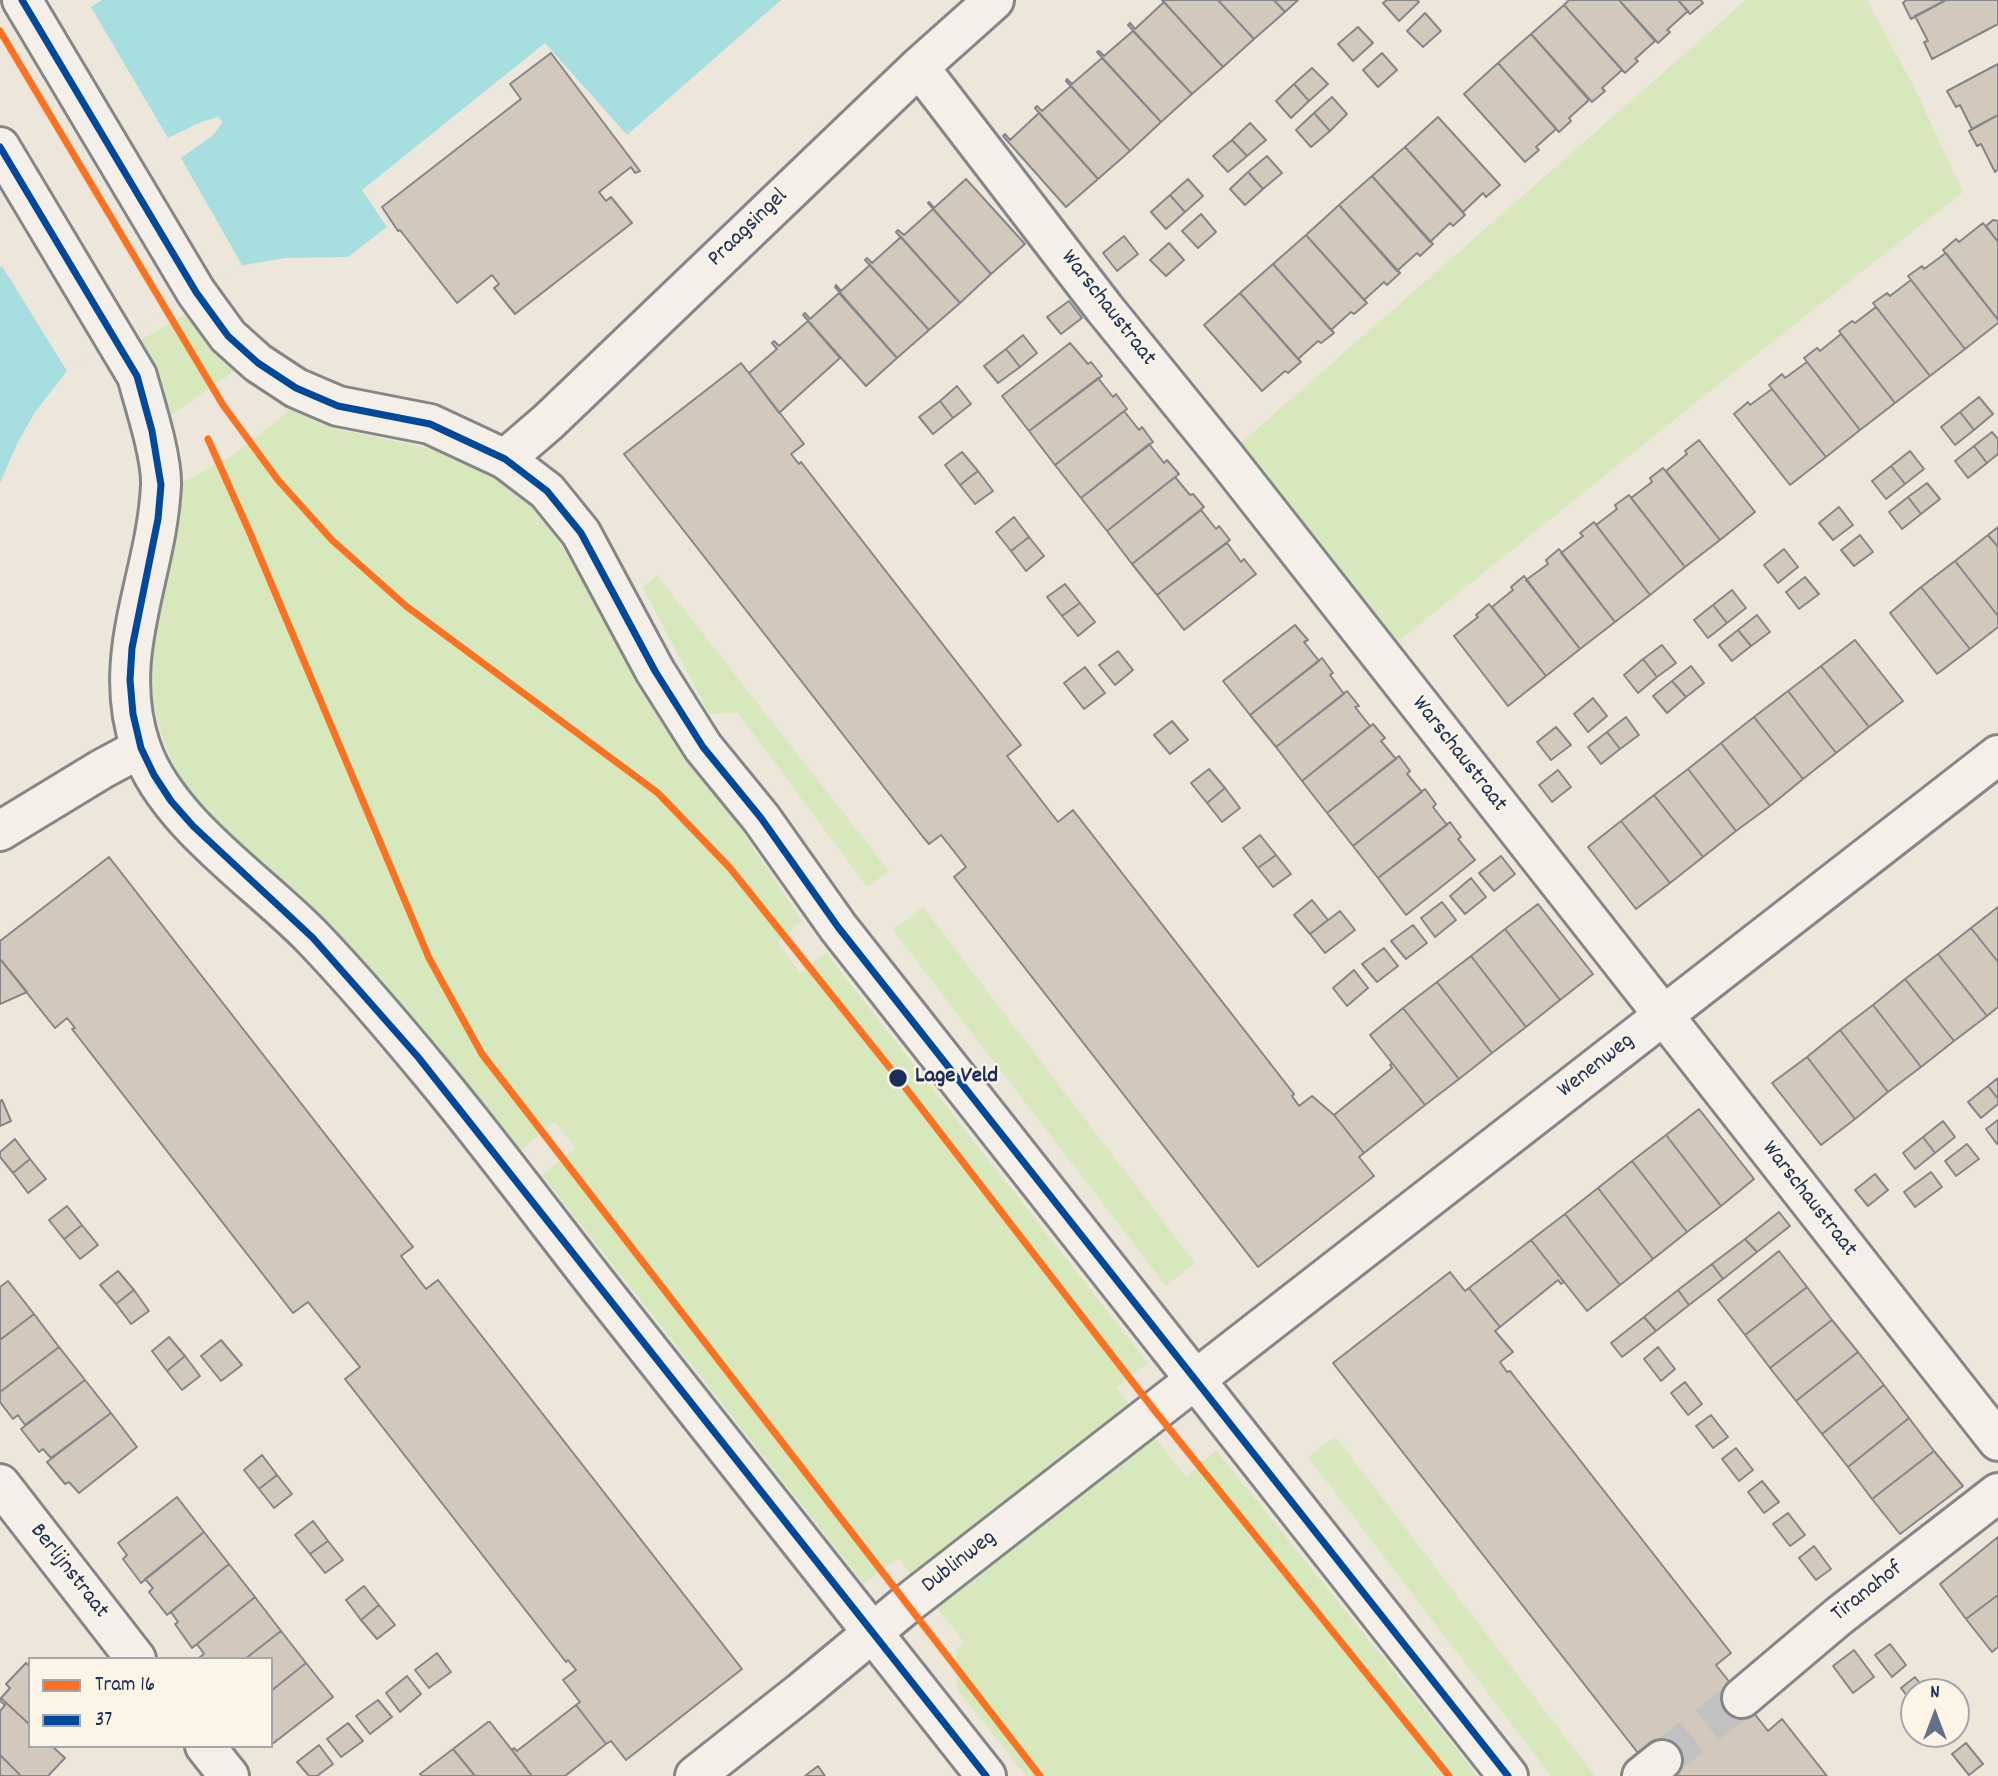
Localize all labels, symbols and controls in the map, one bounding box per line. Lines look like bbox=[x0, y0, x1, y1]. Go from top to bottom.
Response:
street label: Praagsingel bbox=[703, 184, 795, 274]
street label: Warschaustraat bbox=[1053, 246, 1161, 372]
street label: Warschaustraat bbox=[1404, 692, 1512, 818]
street label: Wenenweg bbox=[1553, 1029, 1641, 1105]
place label: Lage Veld bbox=[915, 1064, 998, 1092]
marker: Lage Veld bbox=[887, 1067, 909, 1089]
street label: Warschaustraat bbox=[1754, 1137, 1862, 1263]
street label: Berlijnstraat bbox=[22, 1519, 114, 1625]
street label: Dublinweg bbox=[917, 1525, 1003, 1601]
street label: Tiranahof bbox=[1827, 1557, 1909, 1629]
legend bbox=[28, 1657, 273, 1748]
text: Tram 16 bbox=[95, 1671, 155, 1701]
north arrow bbox=[1900, 1678, 1970, 1748]
text: N bbox=[1930, 1680, 1940, 1707]
text: 37 bbox=[95, 1706, 112, 1736]

